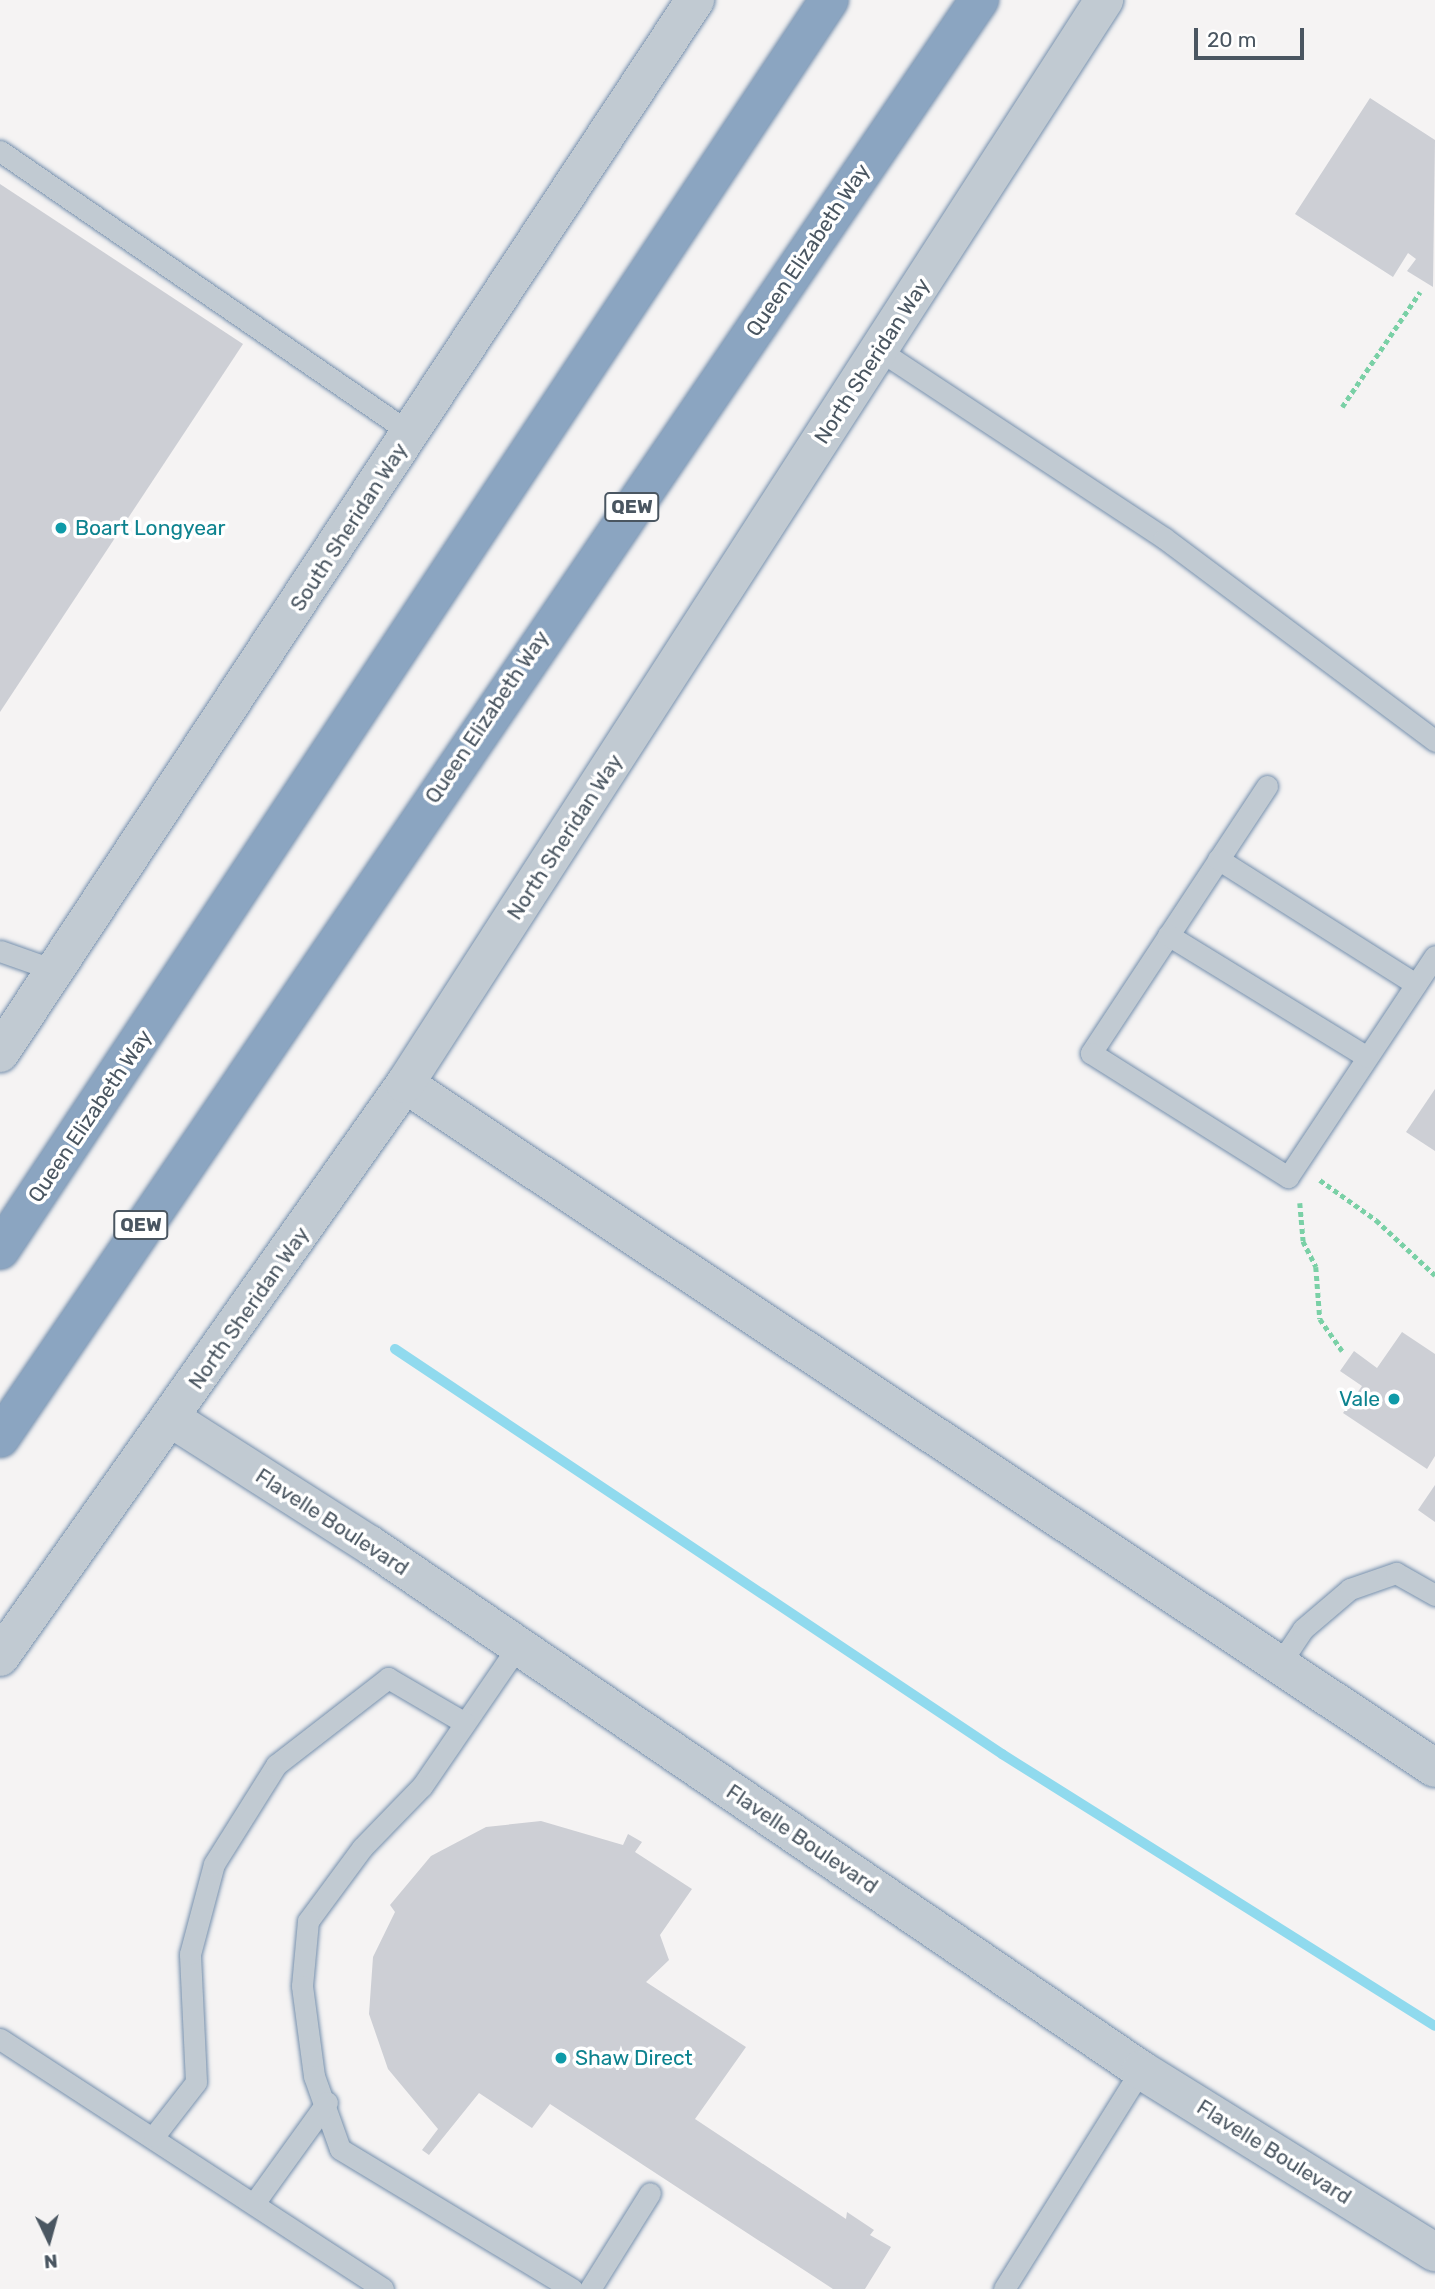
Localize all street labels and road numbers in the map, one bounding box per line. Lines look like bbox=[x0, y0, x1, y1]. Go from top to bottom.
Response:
street label: Queen Elizabeth Way bbox=[741, 159, 875, 341]
street label: North Sheridan Way bbox=[809, 273, 935, 449]
street label: South Sheridan Way bbox=[285, 438, 413, 616]
road number: QEW bbox=[604, 492, 660, 522]
street label: Queen Elizabeth Way bbox=[420, 626, 554, 808]
street label: North Sheridan Way bbox=[502, 749, 628, 925]
street label: Queen Elizabeth Way bbox=[23, 1025, 157, 1207]
road number: QEW bbox=[113, 1210, 169, 1240]
street label: North Sheridan Way bbox=[183, 1222, 315, 1394]
street label: Flavelle Boulevard bbox=[251, 1463, 413, 1581]
street label: Flavelle Boulevard bbox=[722, 1779, 882, 1899]
street label: Flavelle Boulevard bbox=[1192, 2094, 1356, 2210]

